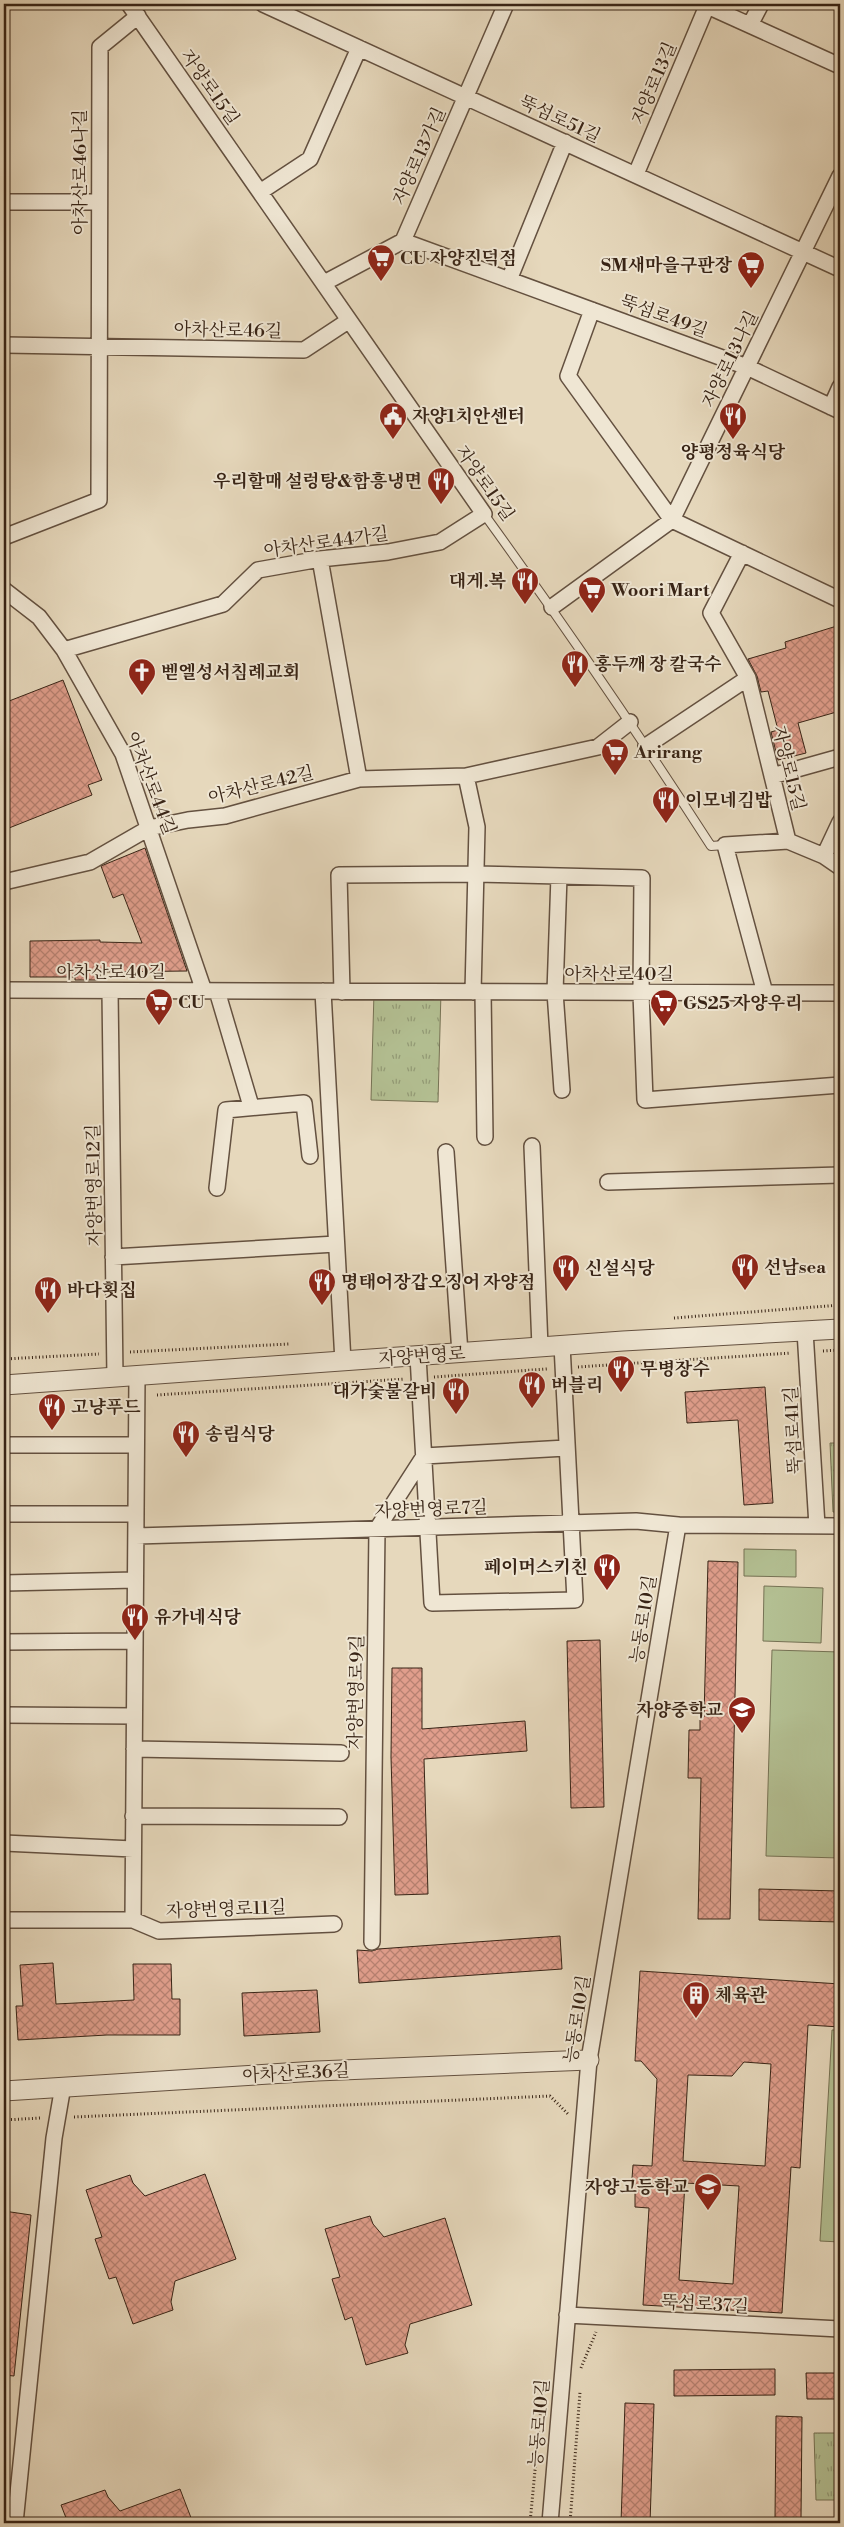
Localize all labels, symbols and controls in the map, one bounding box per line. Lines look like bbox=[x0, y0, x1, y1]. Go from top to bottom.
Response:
street label: 자양로13길 bbox=[627, 39, 682, 128]
street label: 자양로15길 bbox=[175, 45, 244, 130]
street label: 뚝섬로51길 bbox=[515, 91, 604, 148]
street label: 자양로13가길 bbox=[388, 104, 451, 209]
street label: 아차산로46나길 bbox=[69, 109, 92, 235]
supermarket icon: CU 자양진덕점 bbox=[366, 243, 396, 282]
place label: CU 자양진덕점 bbox=[400, 247, 517, 270]
supermarket icon: SM새마을구판장 bbox=[736, 250, 766, 289]
place label: SM새마을구판장 bbox=[601, 254, 733, 277]
street label: 뚝섬로49길 bbox=[617, 290, 711, 343]
street label: 자양로13나길 bbox=[697, 307, 764, 411]
street label: 아차산로46길 bbox=[174, 318, 282, 343]
public building icon: 자양1치안센터 bbox=[378, 401, 408, 440]
restaurant icon: 양평정육식당 bbox=[718, 401, 748, 440]
place label: 자양1치안센터 bbox=[412, 405, 525, 428]
street label: 자양로15길 bbox=[450, 441, 519, 526]
place label: 양평정육식당 bbox=[681, 441, 786, 464]
restaurant icon: 우리할매 설렁탕&함흥냉면 bbox=[426, 466, 456, 505]
place label: 우리할매 설렁탕&함흥냉면 bbox=[213, 470, 422, 493]
street label: 아차산로44가길 bbox=[262, 522, 390, 563]
restaurant icon: 대게.복 bbox=[510, 566, 540, 605]
place label: 대게.복 bbox=[449, 570, 507, 593]
supermarket icon: Woori Mart bbox=[577, 575, 607, 614]
place label: Woori Mart bbox=[610, 579, 710, 602]
restaurant icon: 홍두깨 장 칼국수 bbox=[560, 649, 590, 688]
place label: 홍두깨 장 칼국수 bbox=[594, 653, 722, 676]
church icon: 벧엘성서침례교회 bbox=[127, 657, 157, 696]
place label: 벧엘성서침례교회 bbox=[161, 661, 300, 684]
street label: 자양로15길 bbox=[767, 723, 810, 813]
street label: 아차산로44길 bbox=[120, 728, 181, 838]
supermarket icon: Arirang bbox=[600, 737, 630, 776]
place label: Arirang bbox=[633, 741, 703, 764]
street label: 아차산로42길 bbox=[206, 761, 316, 810]
restaurant icon: 이모네김밥 bbox=[651, 785, 681, 824]
place label: 이모네김밥 bbox=[685, 789, 773, 812]
street label: 아차산로40길 bbox=[56, 961, 166, 984]
street label: 아차산로40길 bbox=[564, 963, 674, 986]
supermarket icon: CU bbox=[144, 987, 174, 1026]
supermarket icon: GS25 자양우리 bbox=[649, 988, 679, 1027]
place label: CU bbox=[178, 991, 205, 1014]
place label: GS25 자양우리 bbox=[683, 992, 802, 1015]
street label: 자양번영로12길 bbox=[82, 1123, 107, 1247]
restaurant icon: 선남sea bbox=[730, 1252, 760, 1291]
restaurant icon: 신설식당 bbox=[551, 1253, 581, 1292]
place label: 선남sea bbox=[764, 1256, 826, 1279]
place label: 신설식당 bbox=[585, 1257, 655, 1280]
restaurant icon: 명태어장갑오징어 자양점 bbox=[307, 1267, 337, 1306]
place label: 명태어장갑오징어 자양점 bbox=[341, 1271, 535, 1294]
restaurant icon: 바다횟집 bbox=[33, 1275, 63, 1314]
place label: 바다횟집 bbox=[67, 1279, 137, 1302]
street label: 자양번영로 bbox=[378, 1342, 466, 1371]
restaurant icon: 무병장수 bbox=[606, 1354, 636, 1393]
place label: 무병장수 bbox=[640, 1358, 710, 1381]
restaurant icon: 버블리 bbox=[517, 1370, 547, 1409]
place label: 버블리 bbox=[551, 1374, 603, 1397]
restaurant icon: 대가숯불갈비 bbox=[441, 1376, 471, 1415]
place label: 대가숯불갈비 bbox=[333, 1380, 437, 1403]
street label: 뚝섬로41길 bbox=[780, 1385, 807, 1475]
restaurant icon: 고냥푸드 bbox=[37, 1392, 67, 1431]
place label: 고냥푸드 bbox=[71, 1396, 141, 1419]
restaurant icon: 송림식당 bbox=[171, 1419, 201, 1458]
place label: 송림식당 bbox=[205, 1423, 275, 1446]
street label: 자양번영로7길 bbox=[374, 1496, 488, 1523]
restaurant icon: 페이머스키친 bbox=[592, 1552, 622, 1591]
place label: 페이머스키친 bbox=[484, 1556, 588, 1579]
street label: 능동로10길 bbox=[625, 1573, 662, 1665]
restaurant icon: 유가네식당 bbox=[120, 1602, 150, 1641]
place label: 유가네식당 bbox=[154, 1606, 242, 1629]
street label: 자양번영로9길 bbox=[344, 1634, 369, 1750]
school or university icon: 자양중학교 bbox=[727, 1695, 757, 1734]
place label: 자양중학교 bbox=[636, 1699, 724, 1722]
street label: 자양번영로11길 bbox=[165, 1896, 287, 1923]
street label: 능동로10길 bbox=[559, 1973, 596, 2065]
building icon: 체육관 bbox=[681, 1980, 711, 2019]
place label: 체육관 bbox=[715, 1984, 768, 2007]
street label: 아차산로36길 bbox=[242, 2059, 350, 2088]
school or university icon: 자양고등학교 bbox=[693, 2172, 723, 2211]
place label: 자양고등학교 bbox=[585, 2176, 690, 2199]
street label: 뚝섬로37길 bbox=[660, 2291, 750, 2318]
street label: 능동로10길 bbox=[524, 2378, 555, 2468]

